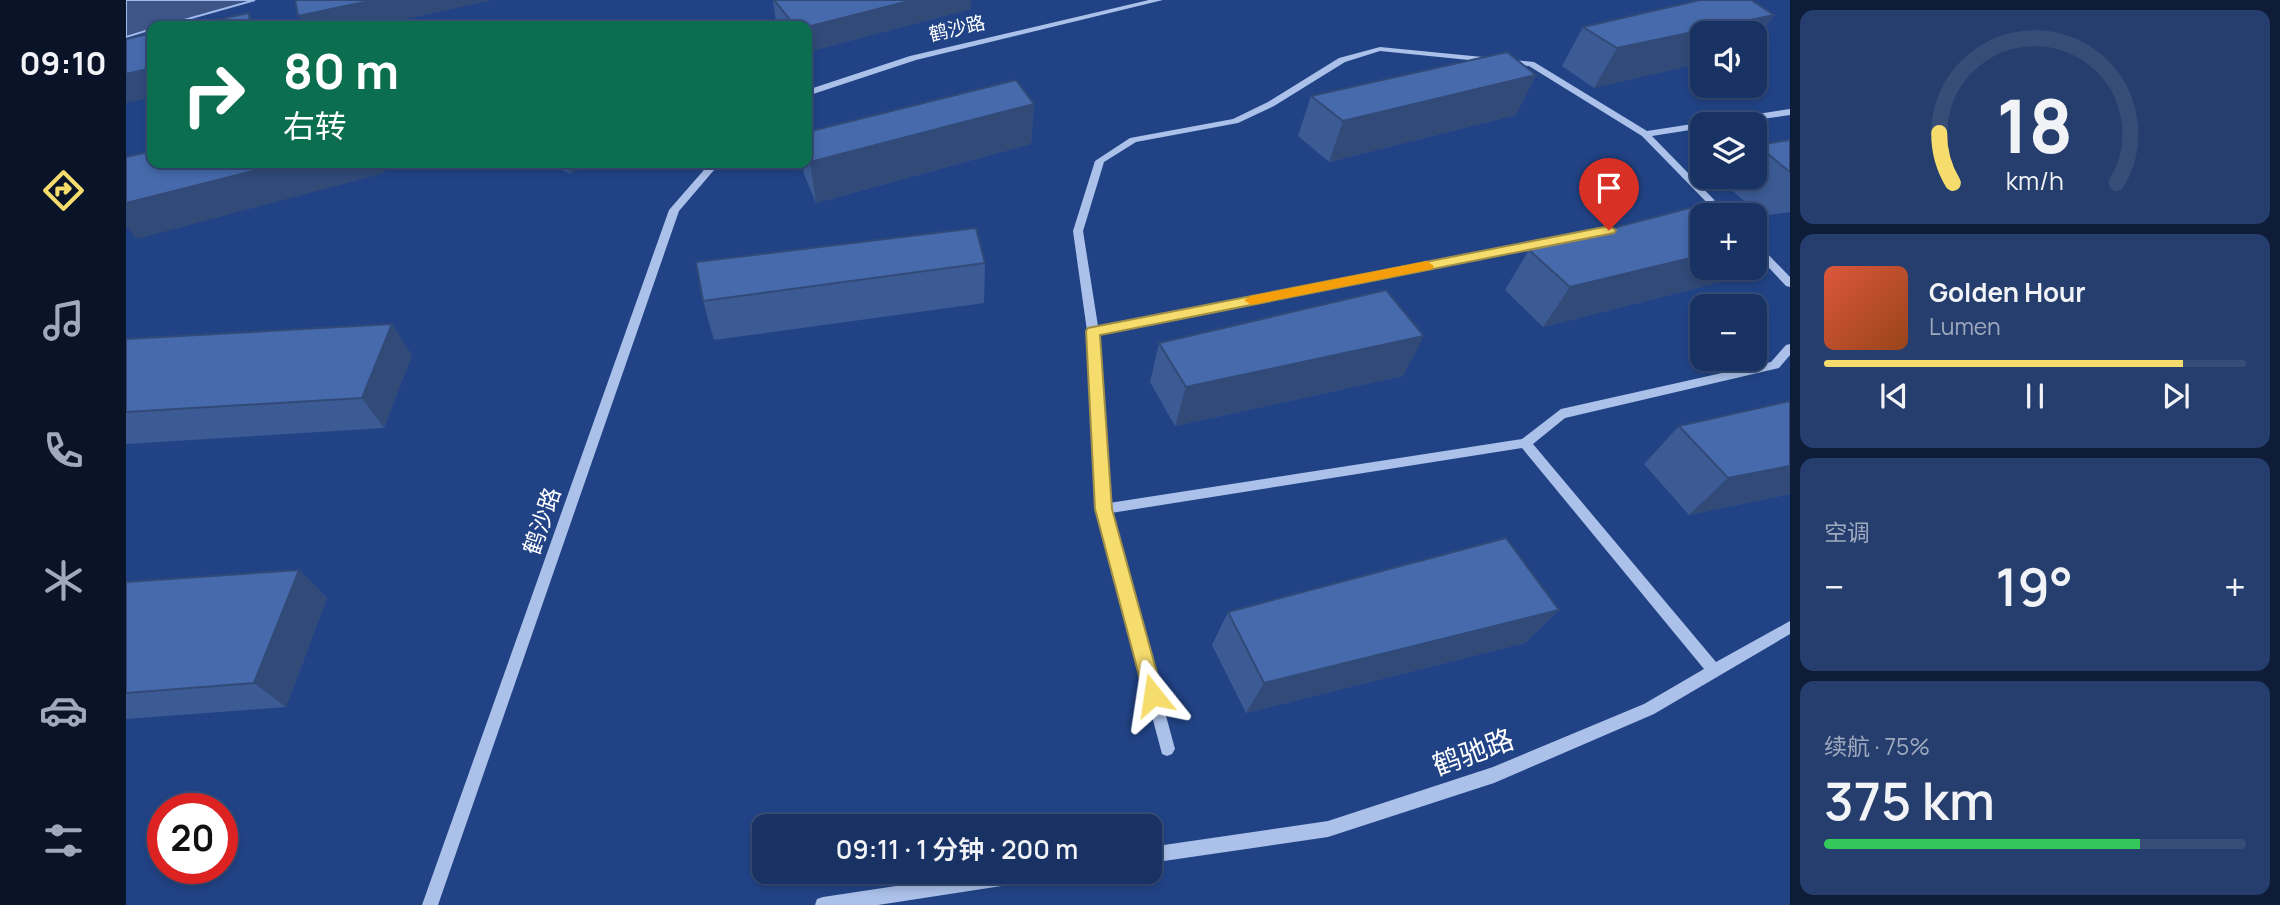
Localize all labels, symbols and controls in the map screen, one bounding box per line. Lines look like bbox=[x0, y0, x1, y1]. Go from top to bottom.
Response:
street label: 鹤沙路 bbox=[926, 9, 988, 47]
map controls bbox=[1690, 21, 1767, 371]
button: sound bbox=[1690, 21, 1767, 98]
text: 80 m bbox=[283, 37, 399, 104]
text: 09:10 bbox=[20, 41, 106, 85]
icon: right bbox=[168, 49, 259, 140]
text: 18 bbox=[1997, 75, 2073, 175]
text: 右转 bbox=[283, 104, 347, 148]
button: layers bbox=[1690, 112, 1767, 189]
pin bbox=[1579, 158, 1639, 230]
text: km/h bbox=[2006, 163, 2064, 198]
icon: directions bbox=[39, 166, 88, 215]
icon: arrive bbox=[1590, 169, 1628, 207]
button: + bbox=[1690, 203, 1767, 280]
text: Golden Hour bbox=[1929, 274, 2086, 310]
button: − bbox=[1690, 294, 1767, 371]
icon: music bbox=[39, 296, 88, 345]
text: Lumen bbox=[1929, 310, 2001, 342]
icon: previous bbox=[1875, 377, 1913, 415]
icon: pause bbox=[2016, 377, 2054, 415]
icon: next bbox=[2157, 377, 2195, 415]
icon: phone bbox=[39, 426, 88, 475]
street label: 鹤沙路 bbox=[515, 483, 567, 559]
text: 空调 bbox=[1824, 516, 1870, 548]
text: 19° bbox=[1995, 551, 2073, 622]
icon: climate bbox=[39, 556, 88, 605]
text: − bbox=[1824, 560, 1845, 612]
text: + bbox=[2224, 560, 2246, 612]
position arrow bbox=[1116, 658, 1190, 732]
icon: car bbox=[39, 686, 88, 735]
street label: 鹤驰路 bbox=[1427, 719, 1519, 783]
text: 续航 · 75% bbox=[1824, 730, 1930, 762]
text: 375 km bbox=[1824, 765, 1995, 836]
speed limit sign: 20 bbox=[147, 793, 238, 884]
icon: filters bbox=[39, 816, 88, 865]
text: 09:11 · 1 分钟 · 200 m bbox=[836, 831, 1078, 867]

